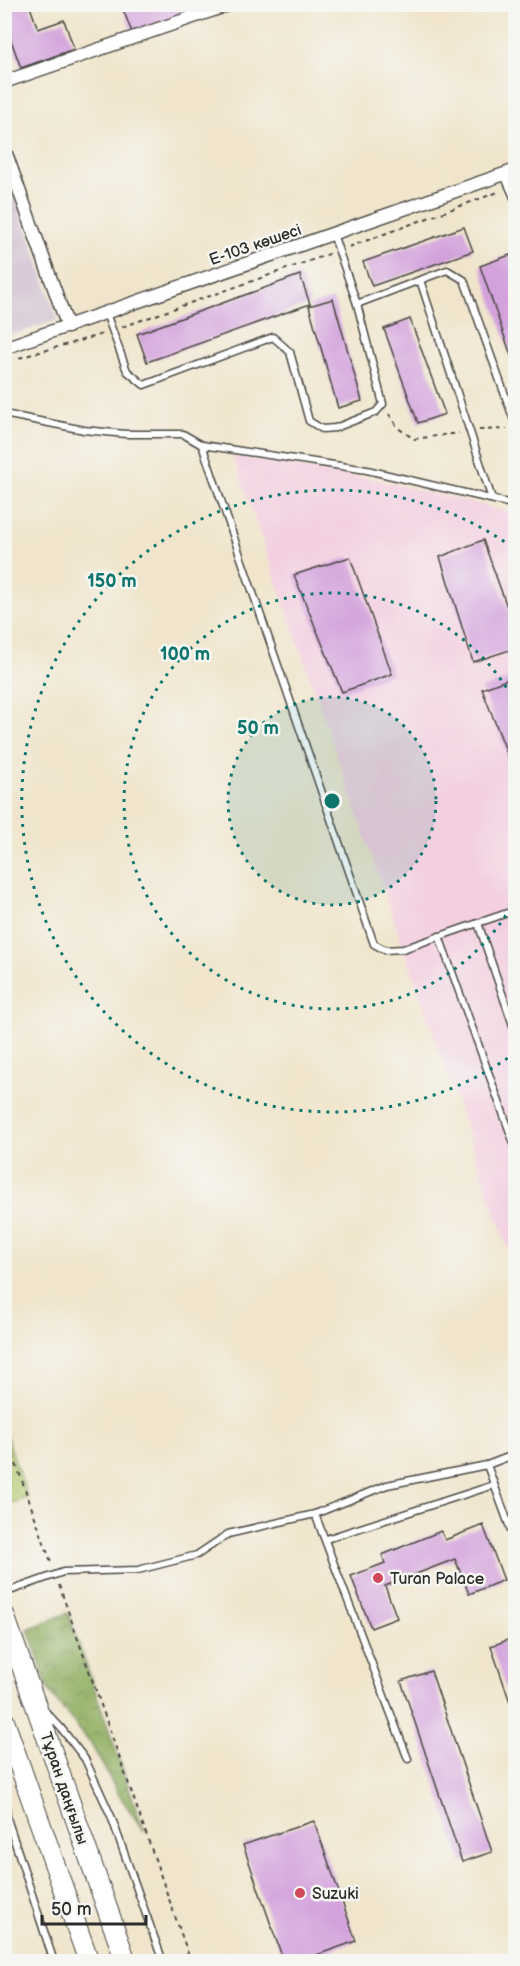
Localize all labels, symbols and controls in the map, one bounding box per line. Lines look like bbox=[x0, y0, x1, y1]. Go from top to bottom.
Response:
street label: Е-103 көшесі bbox=[207, 221, 304, 270]
text: 150 m bbox=[87, 571, 137, 592]
text: 100 m bbox=[160, 644, 210, 665]
text: 50 m bbox=[237, 718, 279, 739]
centre of rings bbox=[322, 791, 342, 811]
place label: Turan Palace bbox=[390, 1570, 485, 1589]
marker: Turan Palace bbox=[371, 1571, 385, 1585]
street label: Тұран даңғылы bbox=[36, 1730, 92, 1847]
place label: Suzuki bbox=[312, 1885, 359, 1904]
marker: Suzuki bbox=[293, 1886, 307, 1900]
scale bar bbox=[42, 1888, 146, 1926]
text: 50 m bbox=[51, 1899, 92, 1920]

